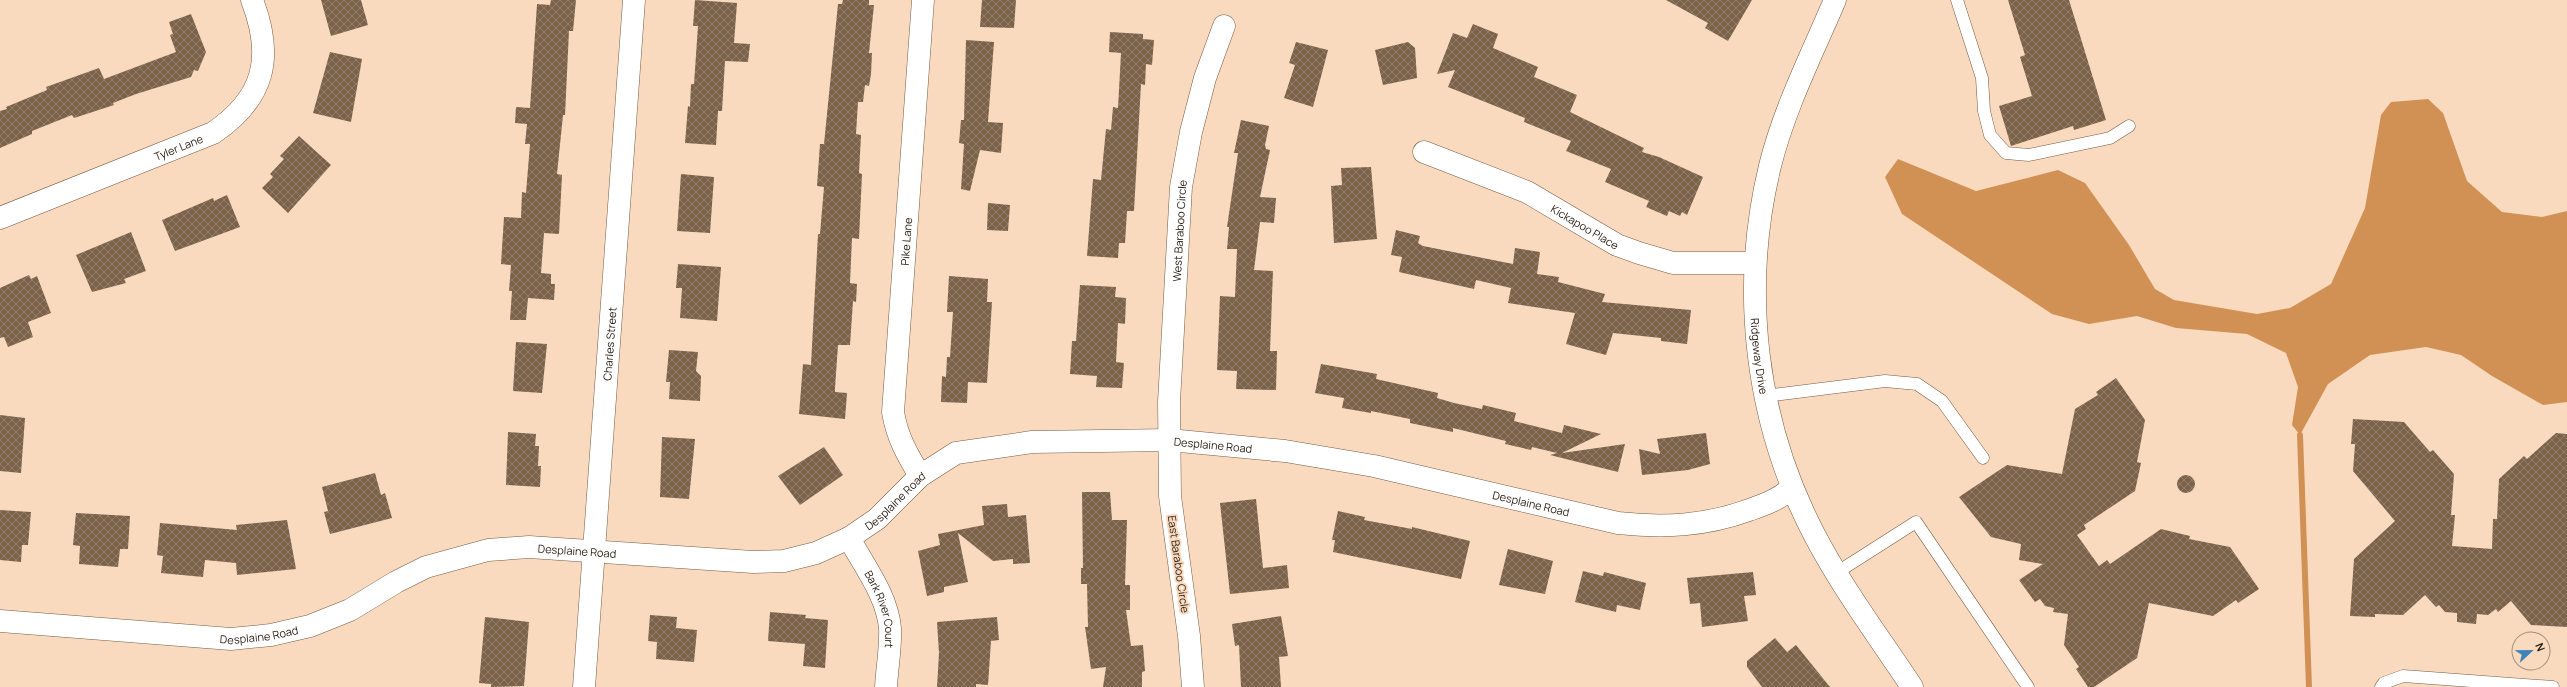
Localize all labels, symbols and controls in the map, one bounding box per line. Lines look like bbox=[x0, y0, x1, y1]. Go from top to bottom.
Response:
street label: Tyler Lane bbox=[152, 130, 206, 163]
street label: West Baraboo Circle bbox=[1168, 178, 1190, 282]
street label: Kickapoo Place bbox=[1548, 200, 1622, 252]
street label: Pike Lane bbox=[896, 216, 915, 266]
street label: Charles Street bbox=[599, 307, 619, 381]
street label: Ridgeway Drive bbox=[1748, 318, 1772, 396]
street label: Desplaine Road bbox=[1173, 433, 1253, 455]
street label: Desplaine Road bbox=[861, 467, 928, 533]
street label: Desplaine Road bbox=[1491, 486, 1571, 519]
street label: East Baraboo Circle bbox=[1165, 514, 1193, 614]
street label: Desplaine Road bbox=[537, 540, 617, 560]
street label: Bark River Court bbox=[862, 567, 898, 648]
street label: Desplaine Road bbox=[219, 622, 299, 647]
north arrow bbox=[2511, 631, 2551, 671]
text: N bbox=[2532, 641, 2549, 654]

